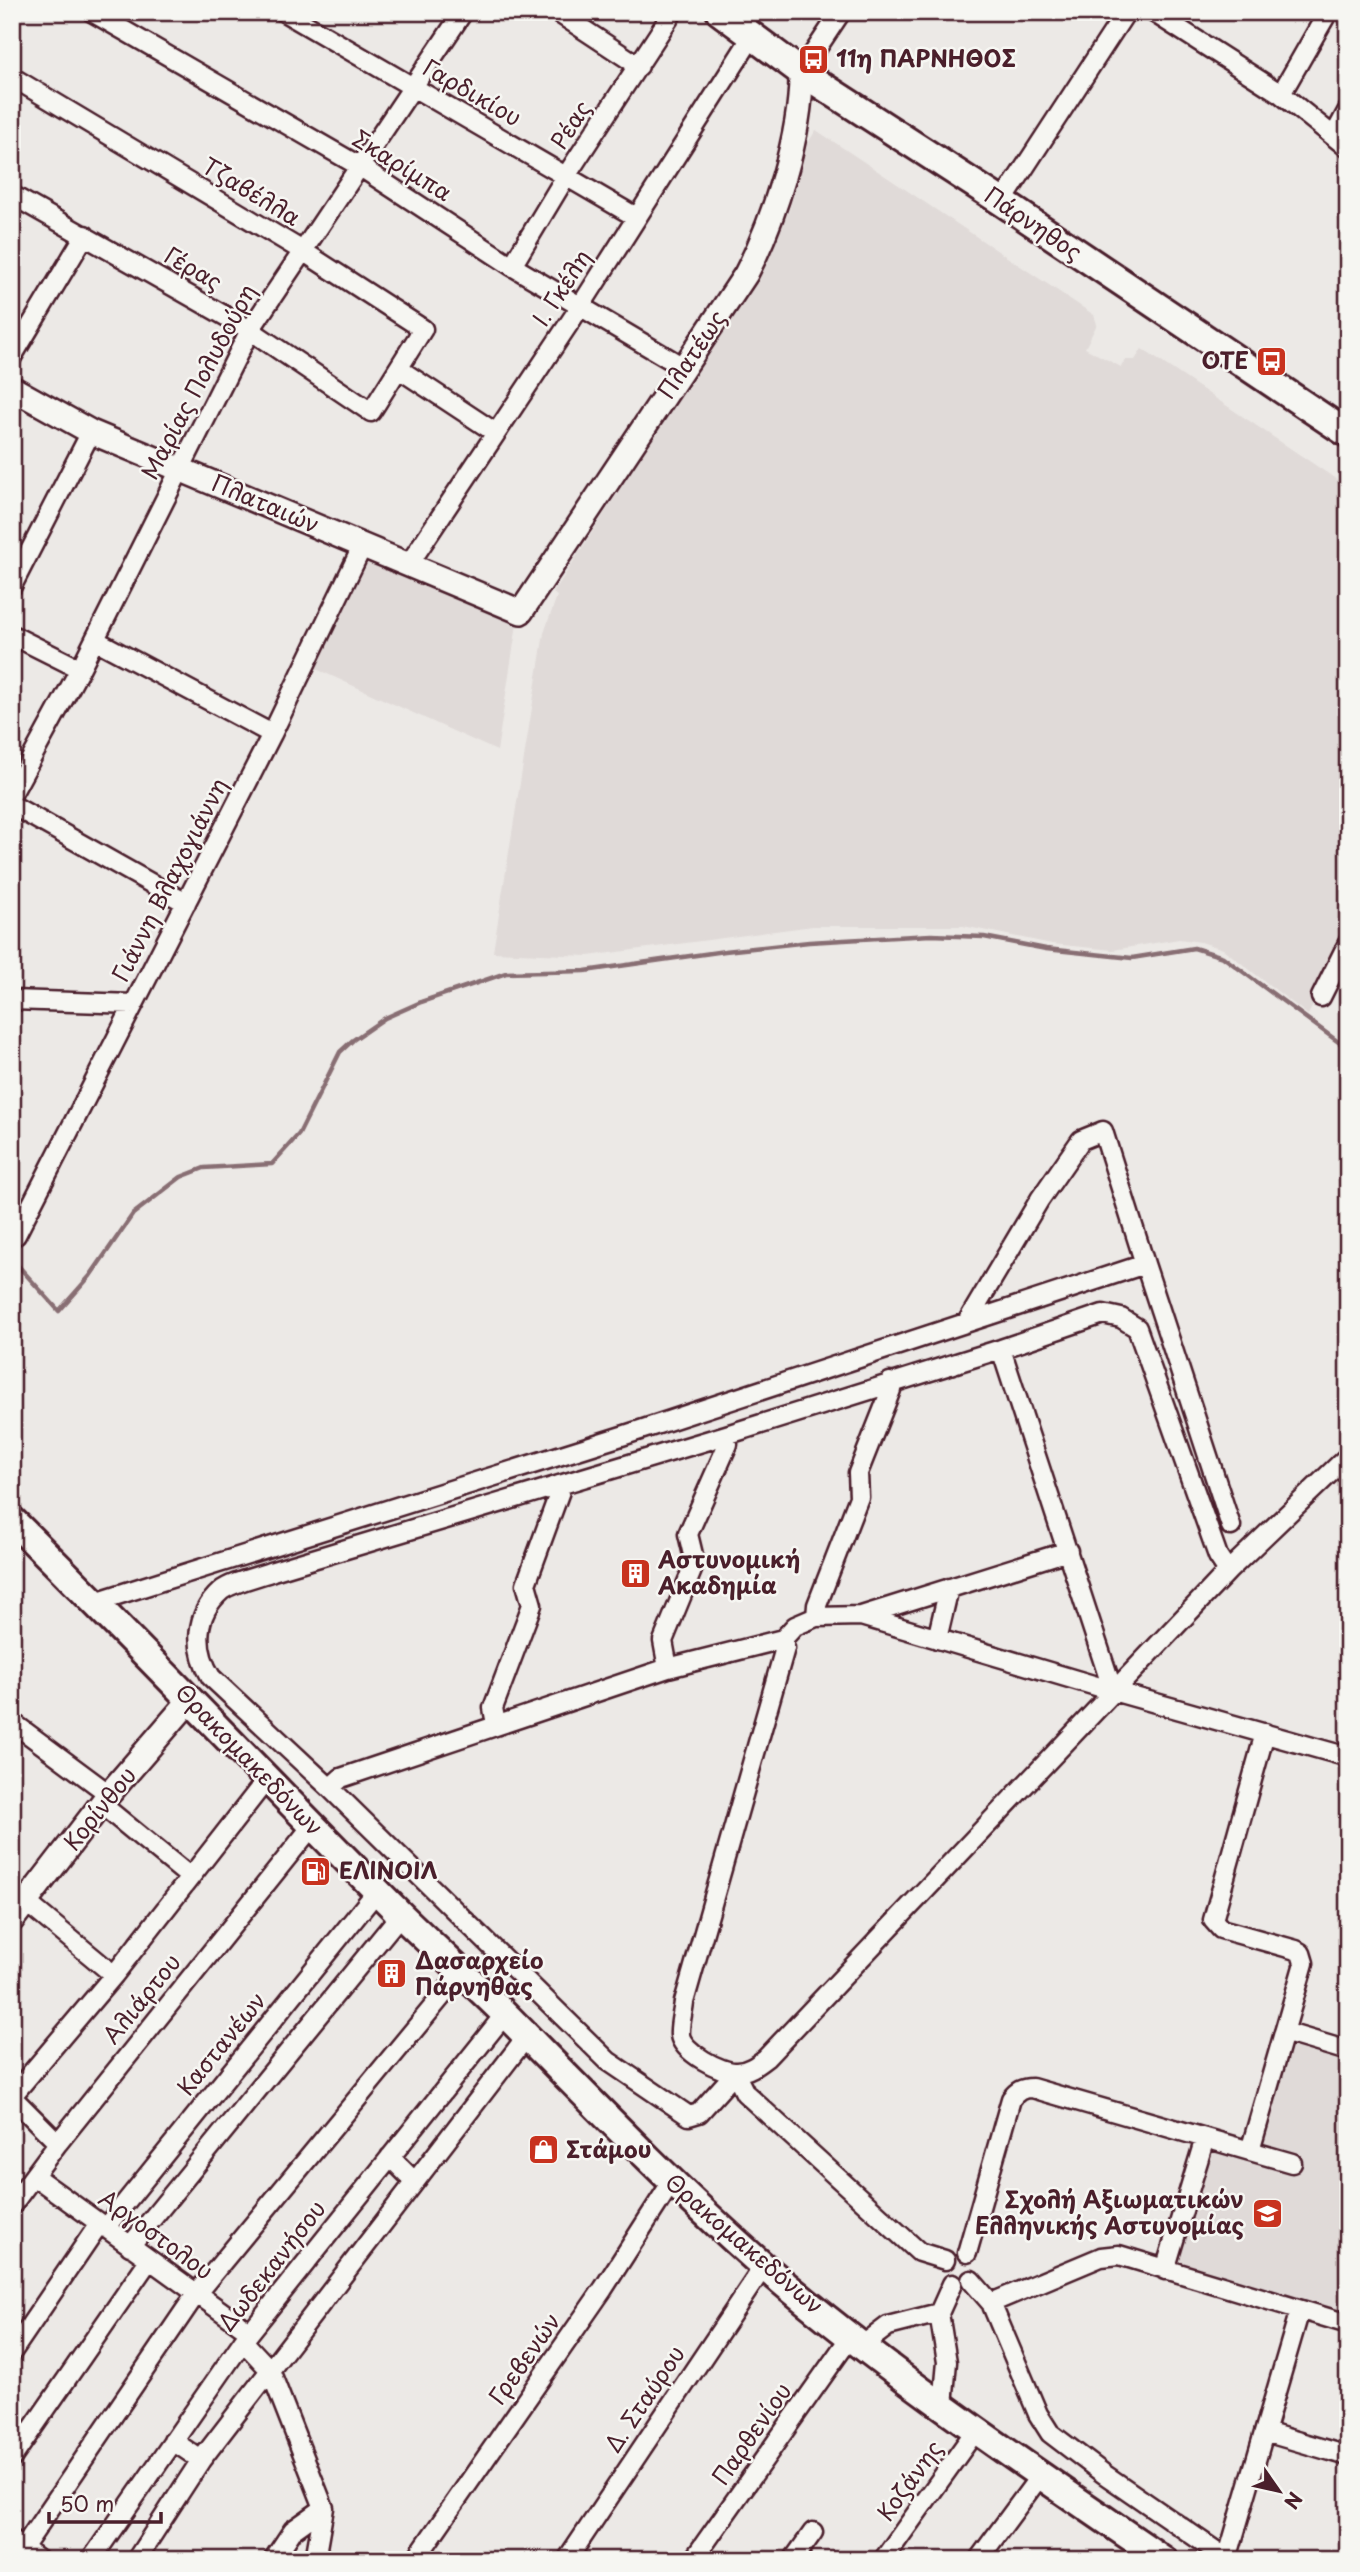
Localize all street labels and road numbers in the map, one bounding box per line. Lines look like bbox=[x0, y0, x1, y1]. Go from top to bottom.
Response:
street label: Γαρδικίου bbox=[417, 49, 529, 134]
street label: Ρέας bbox=[541, 93, 599, 156]
street label: Σκαρίμπα bbox=[346, 120, 459, 209]
street label: Τζαβέλλα bbox=[196, 148, 308, 234]
street label: Πάρνηθος bbox=[978, 177, 1090, 268]
street label: Γέρας bbox=[158, 237, 229, 298]
street label: Ι. Γκέλη bbox=[523, 242, 599, 333]
street label: Μαρίας Πολυδούρη bbox=[131, 277, 264, 485]
street label: Πλατέως bbox=[648, 302, 734, 406]
street label: Πλαταιών bbox=[206, 464, 325, 541]
street label: Γιάννη Βλαχογιάννη bbox=[102, 771, 235, 987]
street label: Θρακομακεδόνων bbox=[168, 1675, 332, 1843]
street label: Κορίνθου bbox=[54, 1758, 144, 1858]
street label: Αλιάρτου bbox=[93, 1945, 188, 2051]
street label: Καστανέων bbox=[168, 1984, 274, 2102]
street label: Θρακομακεδόνων bbox=[658, 2164, 832, 2322]
street label: Αργοστολου bbox=[92, 2180, 221, 2287]
street label: Δωδεκανήσου bbox=[208, 2192, 333, 2338]
street label: Γρεβενών bbox=[479, 2305, 568, 2411]
street label: Δ. Σταύρου bbox=[595, 2338, 692, 2459]
street label: Παρθενίου bbox=[703, 2375, 799, 2492]
street label: Κοζάνης bbox=[867, 2432, 950, 2528]

